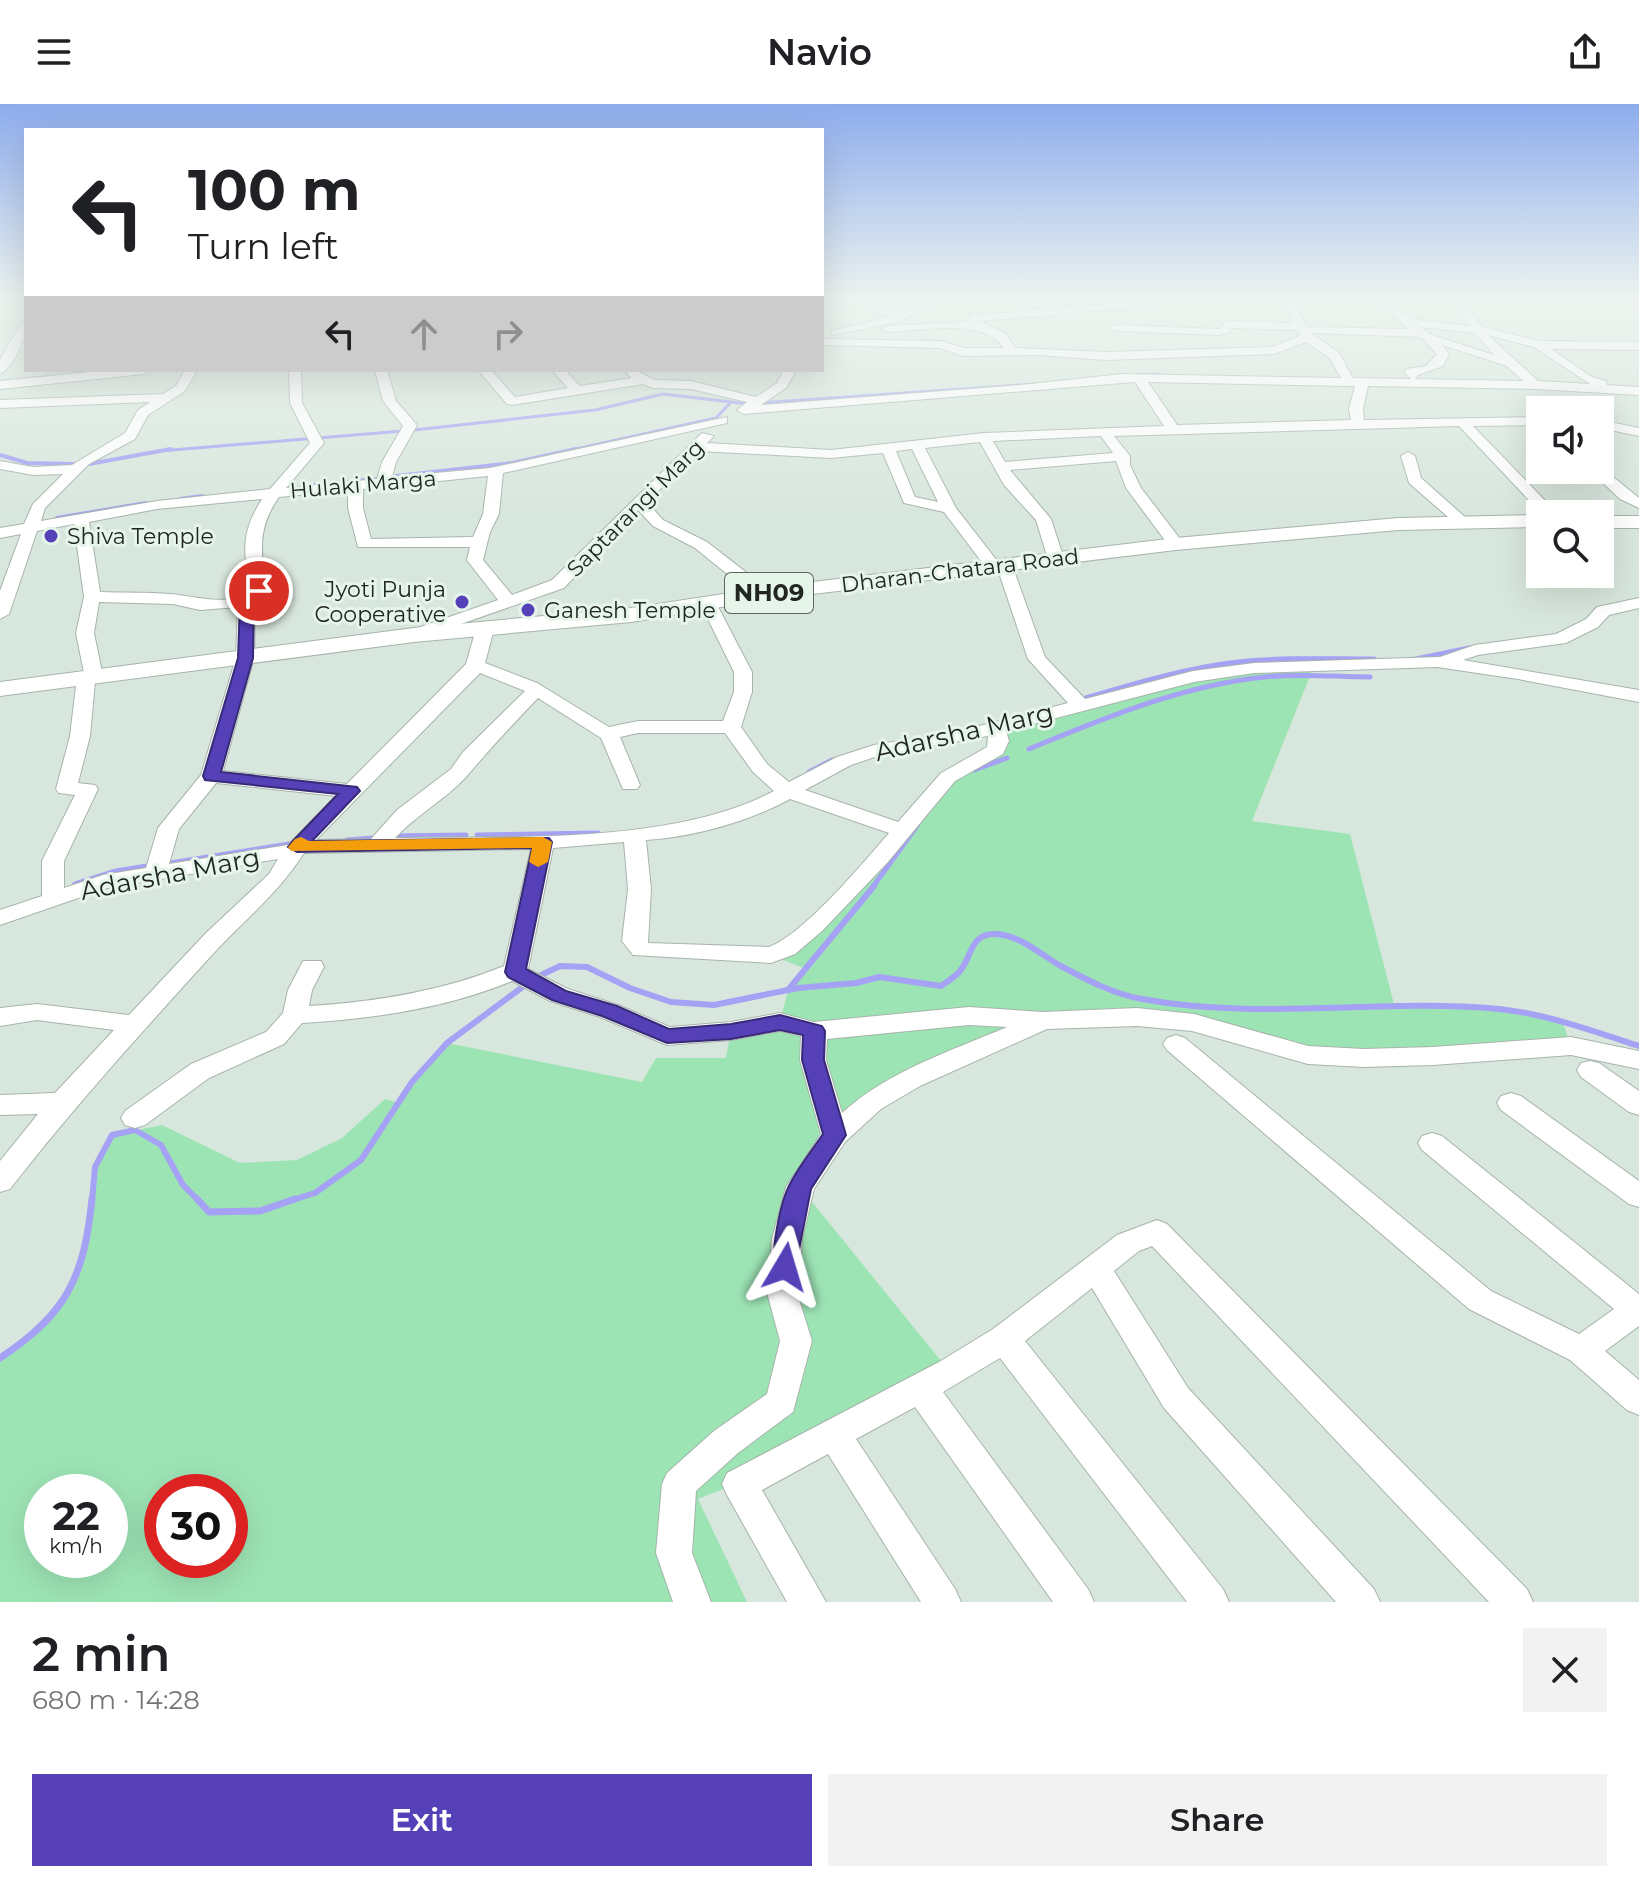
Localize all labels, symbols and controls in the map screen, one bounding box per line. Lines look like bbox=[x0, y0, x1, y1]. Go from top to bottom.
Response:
icon: menu bbox=[32, 30, 76, 74]
text: Navio bbox=[767, 30, 872, 74]
icon: share bbox=[1563, 30, 1607, 74]
text: 100 m bbox=[188, 156, 361, 224]
icon: left bbox=[56, 160, 160, 264]
text: Turn left bbox=[188, 224, 339, 268]
icon: left bbox=[318, 312, 362, 356]
icon: ahead bbox=[402, 312, 446, 356]
icon: right bbox=[486, 312, 530, 356]
map controls bbox=[1526, 396, 1614, 588]
button: sound bbox=[1526, 396, 1614, 484]
street label: Saptarangi Marg bbox=[561, 434, 710, 583]
street label: Hulaki Marga bbox=[289, 465, 437, 504]
button: search bbox=[1526, 500, 1614, 588]
place label: Shiva Temple bbox=[67, 523, 214, 550]
marker: Shiva Temple bbox=[42, 527, 60, 545]
street label: Dharan-Chatara Road bbox=[840, 543, 1081, 598]
pin bbox=[225, 557, 293, 625]
icon: arrive bbox=[237, 569, 281, 613]
road number: NH09 bbox=[725, 573, 813, 613]
place label: Jyoti Punja Cooperative bbox=[314, 576, 446, 628]
marker: Jyoti Punja Cooperative bbox=[453, 593, 471, 611]
place label: Ganesh Temple bbox=[544, 597, 716, 624]
marker: Ganesh Temple bbox=[519, 601, 537, 619]
street label: Adarsha Marg bbox=[872, 696, 1056, 768]
street label: Adarsha Marg bbox=[77, 841, 263, 907]
position arrow bbox=[743, 1225, 827, 1309]
speed limit sign: 30 bbox=[144, 1474, 248, 1578]
text: 22 bbox=[52, 1491, 100, 1540]
text: km/h bbox=[49, 1534, 103, 1558]
text: 2 min bbox=[32, 1625, 170, 1683]
button: close bbox=[1523, 1628, 1607, 1712]
text: 680 m · 14:28 bbox=[32, 1684, 200, 1716]
button: Exit bbox=[32, 1774, 812, 1866]
button: Share bbox=[828, 1774, 1607, 1866]

